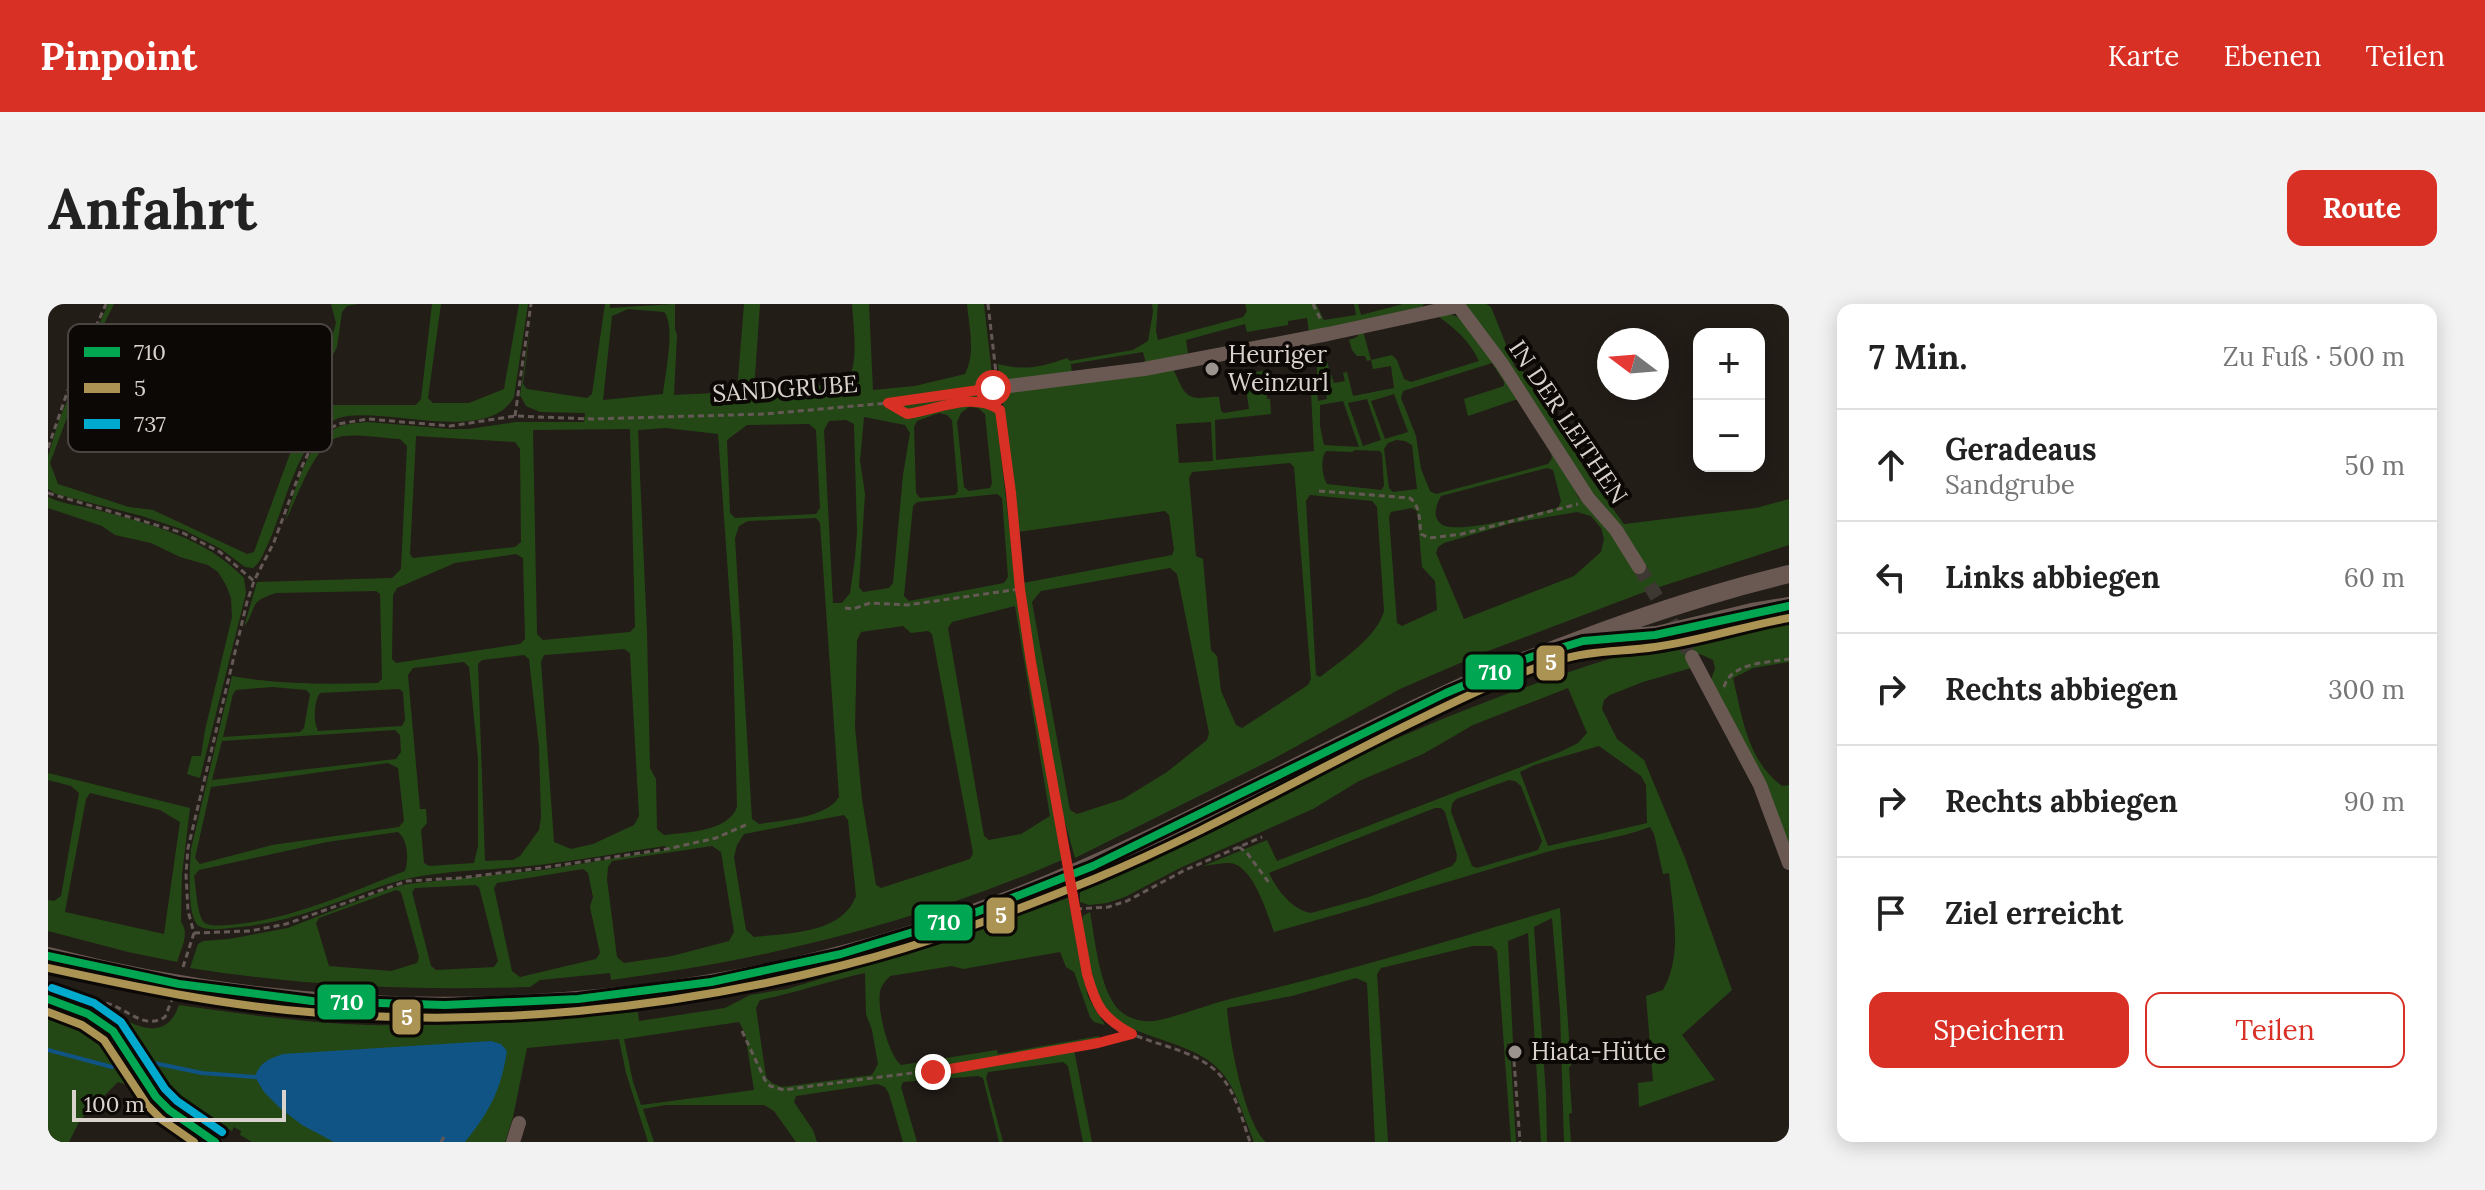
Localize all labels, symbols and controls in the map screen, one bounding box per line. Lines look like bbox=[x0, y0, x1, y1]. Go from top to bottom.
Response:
text: Pinpoint bbox=[40, 32, 197, 80]
text: Karte bbox=[2108, 38, 2180, 74]
text: Ebenen bbox=[2224, 38, 2322, 74]
text: Teilen bbox=[2366, 38, 2445, 74]
button: Route bbox=[2287, 170, 2437, 246]
text: Anfahrt bbox=[48, 173, 257, 244]
legend bbox=[68, 324, 332, 452]
north arrow bbox=[1597, 328, 1669, 400]
map controls bbox=[1693, 328, 1765, 472]
button: + bbox=[1693, 328, 1765, 400]
street label: IN DER LEITHEN bbox=[1502, 334, 1635, 509]
text: 7 Min. bbox=[1869, 335, 1967, 378]
text: 710 bbox=[134, 338, 166, 366]
place label: Heuriger Weinzurl bbox=[1228, 339, 1329, 398]
text: Zu Fuß · 500 m bbox=[2223, 340, 2405, 373]
marker: Heuriger Weinzurl bbox=[1203, 360, 1221, 378]
street label: SANDGRUBE bbox=[711, 368, 859, 409]
route start bbox=[975, 370, 1011, 406]
text: 5 bbox=[134, 374, 146, 402]
button: − bbox=[1693, 400, 1765, 472]
text: 737 bbox=[134, 410, 166, 438]
text: Geradeaus bbox=[1945, 430, 2097, 468]
icon: ahead bbox=[1869, 443, 1913, 487]
text: 50 m bbox=[2345, 449, 2405, 482]
text: Sandgrube bbox=[1945, 468, 2075, 501]
icon: left bbox=[1869, 555, 1913, 599]
text: Links abbiegen bbox=[1945, 558, 2160, 596]
text: 60 m bbox=[2344, 561, 2405, 594]
line badge: 5 bbox=[1535, 644, 1566, 682]
text: 5 bbox=[1545, 648, 1557, 676]
line badge: 710 bbox=[1464, 653, 1525, 691]
text: 710 bbox=[1478, 658, 1512, 686]
icon: right bbox=[1869, 667, 1913, 711]
text: Rechts abbiegen bbox=[1945, 670, 2178, 708]
text: 300 m bbox=[2328, 673, 2405, 706]
icon: right bbox=[1869, 779, 1913, 823]
text: Rechts abbiegen bbox=[1945, 782, 2178, 820]
text: 90 m bbox=[2344, 785, 2405, 818]
icon: arrive bbox=[1869, 891, 1913, 935]
text: Ziel erreicht bbox=[1945, 894, 2123, 932]
line badge: 5 bbox=[985, 896, 1016, 935]
text: 5 bbox=[995, 901, 1007, 929]
line badge: 710 bbox=[913, 903, 974, 942]
text: 710 bbox=[927, 908, 961, 936]
line badge: 710 bbox=[316, 983, 377, 1021]
text: 710 bbox=[330, 988, 364, 1016]
button: Speichern bbox=[1869, 992, 2129, 1068]
button: Teilen bbox=[2145, 992, 2405, 1068]
line badge: 5 bbox=[391, 998, 422, 1036]
text: 5 bbox=[401, 1003, 413, 1031]
place label: Hiata-Hütte bbox=[1531, 1036, 1666, 1067]
marker: Hiata-Hütte bbox=[1506, 1043, 1524, 1061]
route end bbox=[915, 1054, 951, 1090]
scale bar bbox=[72, 1086, 286, 1122]
text: 100 m bbox=[84, 1090, 145, 1118]

